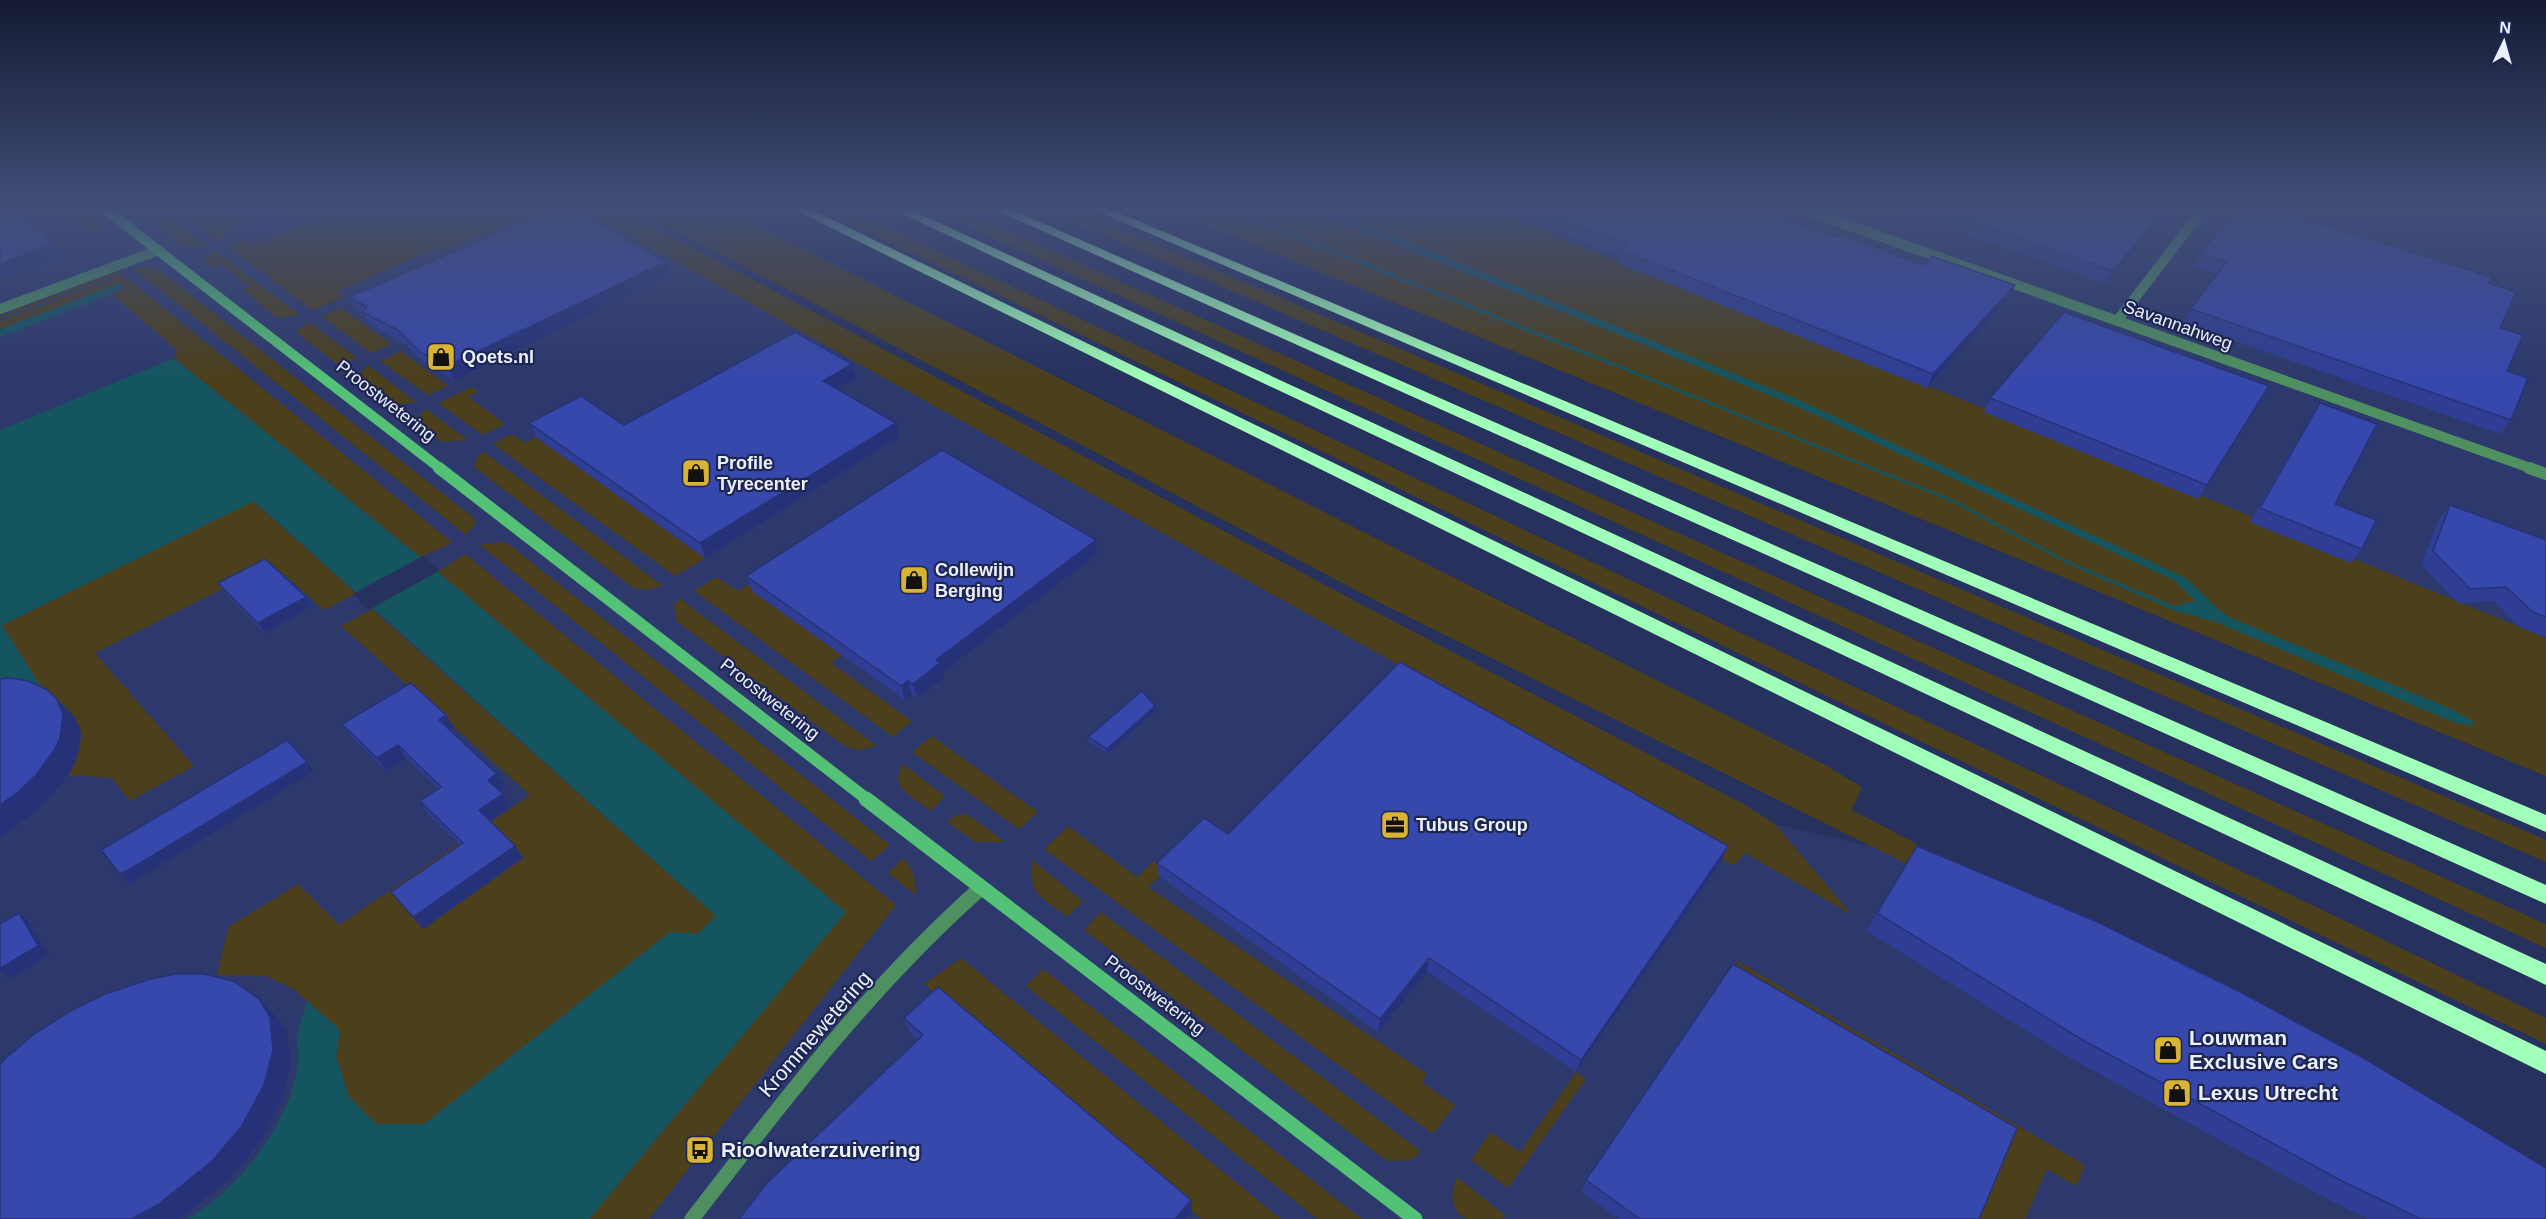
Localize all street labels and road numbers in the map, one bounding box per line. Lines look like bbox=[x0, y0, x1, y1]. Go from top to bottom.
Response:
street label: Savannahweg bbox=[2121, 296, 2235, 354]
street label: Proostwetering bbox=[333, 356, 439, 446]
street label: Proostwetering bbox=[717, 654, 823, 744]
street label: Proostwetering bbox=[1101, 951, 1209, 1039]
street label: Krommewetering bbox=[754, 966, 875, 1101]

